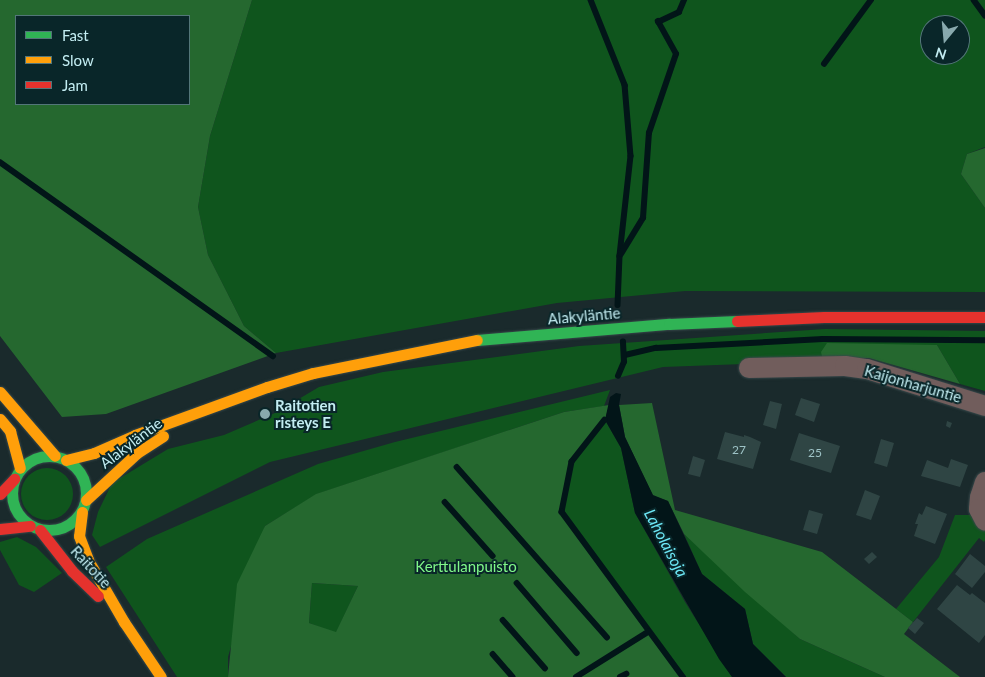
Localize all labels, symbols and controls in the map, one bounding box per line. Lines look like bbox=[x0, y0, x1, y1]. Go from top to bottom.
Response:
legend bbox=[15, 15, 190, 105]
north arrow bbox=[920, 15, 970, 65]
text: Fast bbox=[62, 26, 89, 44]
text: N bbox=[933, 44, 948, 64]
text: Slow bbox=[62, 51, 94, 69]
text: Jam bbox=[62, 76, 88, 94]
street label: Alakyläntie bbox=[547, 304, 621, 328]
street label: Kaijonharjuntie bbox=[862, 362, 964, 406]
place label: Raitotien risteys E bbox=[275, 396, 336, 431]
marker: Raitotien risteys E bbox=[259, 408, 271, 420]
street label: Alakyläntie bbox=[96, 414, 166, 472]
house number: 27 bbox=[732, 443, 746, 457]
house number: 25 bbox=[808, 446, 822, 460]
water label: Laholaisoja bbox=[640, 506, 692, 580]
street label: Raitotie bbox=[67, 542, 115, 592]
park label: Kerttulanpuisto bbox=[415, 558, 517, 576]

